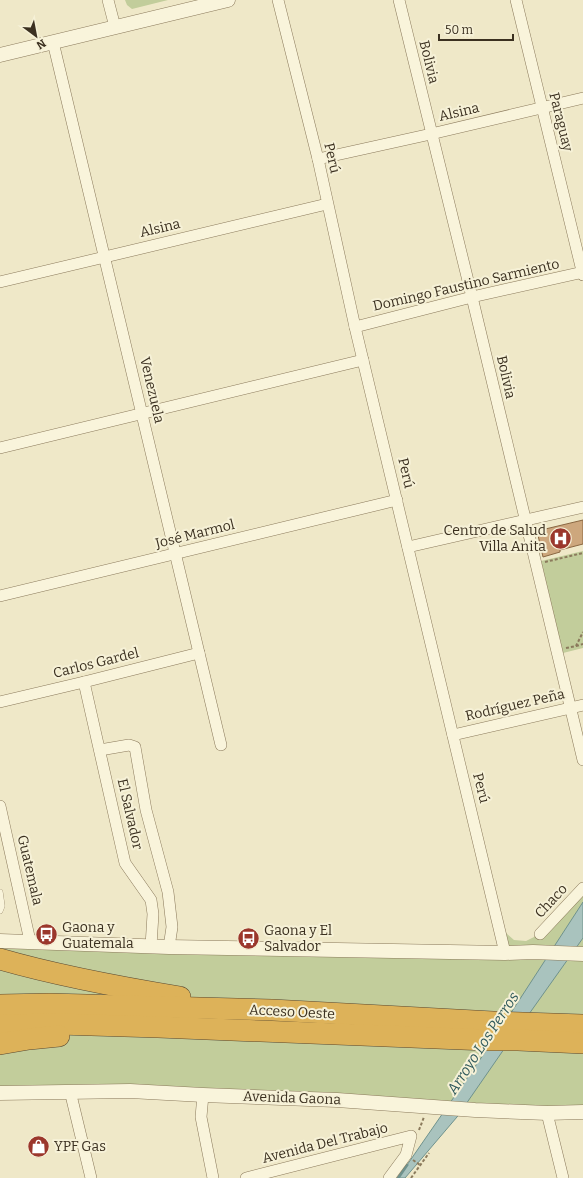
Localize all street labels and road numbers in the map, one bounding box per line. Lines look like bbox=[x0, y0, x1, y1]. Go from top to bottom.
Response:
street label: Bolivia bbox=[415, 39, 443, 86]
street label: Paraguay bbox=[545, 91, 577, 154]
street label: Alsina bbox=[437, 99, 481, 125]
street label: Perú bbox=[320, 141, 344, 175]
street label: Alsina bbox=[138, 215, 182, 241]
street label: Domingo Faustino Sarmiento bbox=[371, 255, 561, 315]
street label: Bolivia bbox=[493, 354, 519, 401]
street label: Venezuela bbox=[136, 355, 168, 425]
street label: Perú bbox=[394, 456, 418, 490]
street label: José Marmol bbox=[153, 516, 236, 552]
street label: Carlos Gardel bbox=[51, 644, 141, 682]
street label: Rodríguez Peña bbox=[464, 685, 567, 725]
street label: Perú bbox=[469, 771, 493, 805]
street label: El Salvador bbox=[114, 777, 146, 851]
street label: Guatemala bbox=[14, 833, 46, 907]
street label: Chaco bbox=[531, 881, 571, 921]
street label: Acceso Oeste bbox=[249, 1001, 335, 1023]
street label: Avenida Gaona bbox=[243, 1088, 342, 1108]
street label: Avenida Del Trabajo bbox=[260, 1119, 390, 1167]

